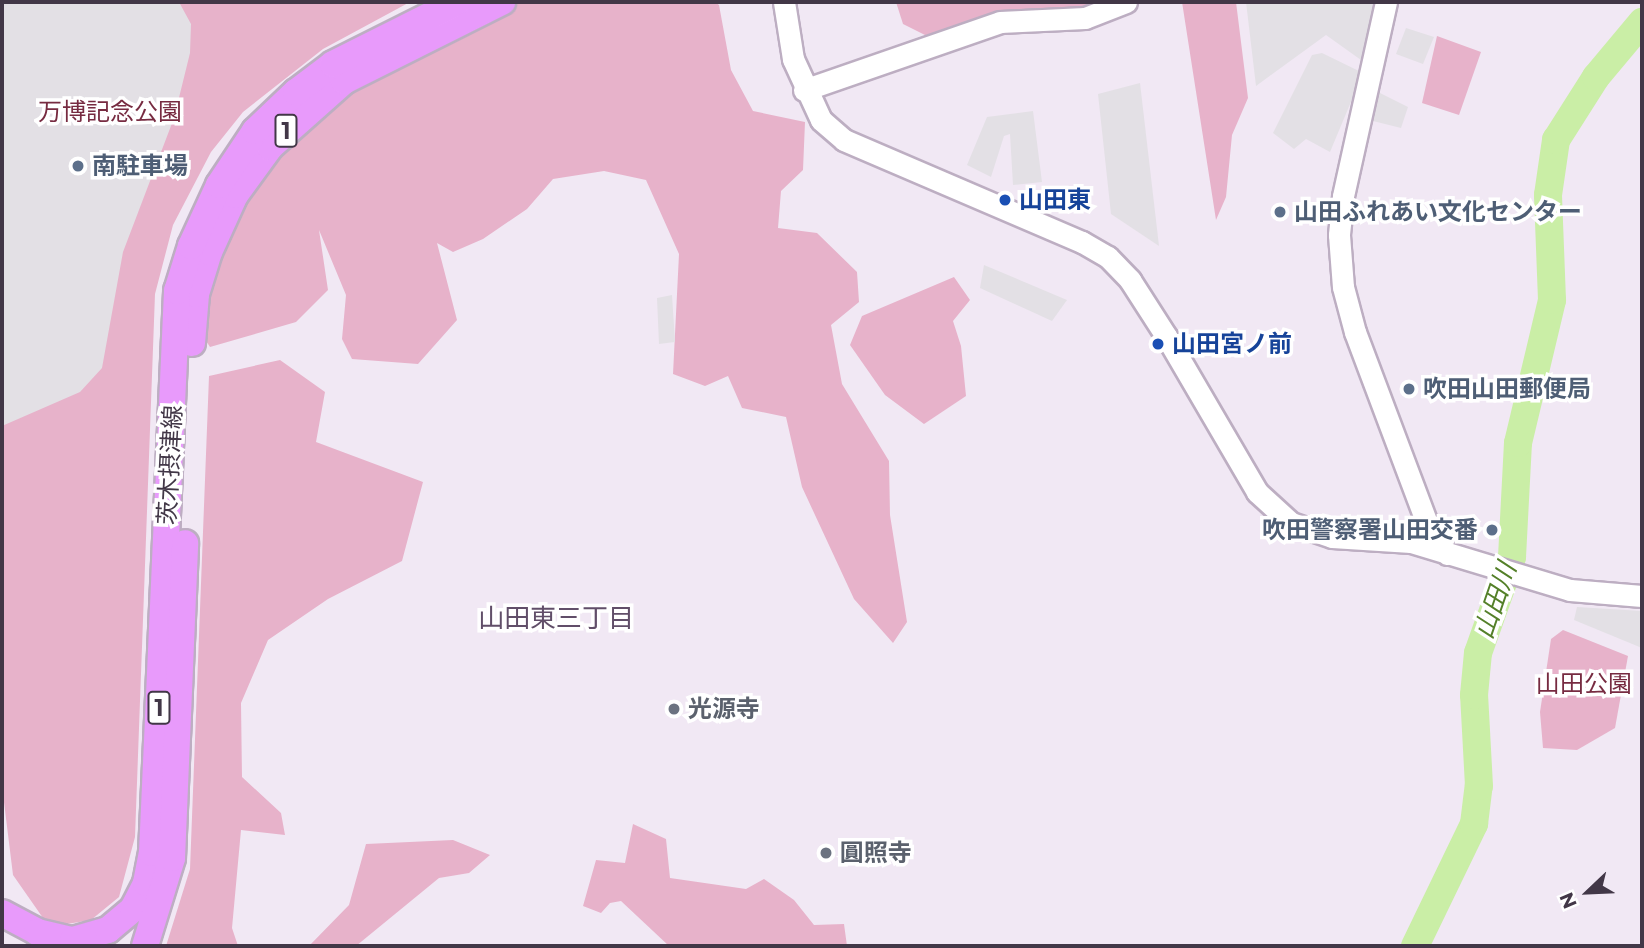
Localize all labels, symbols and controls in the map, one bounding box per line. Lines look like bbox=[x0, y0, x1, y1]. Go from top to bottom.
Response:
park label: 万博記念公園 bbox=[38, 98, 182, 126]
road number: 1 bbox=[274, 112, 298, 150]
place label: 南駐車場 bbox=[92, 152, 188, 180]
marker: 南駐車場 bbox=[70, 158, 86, 174]
place label: 山田東 bbox=[1019, 186, 1091, 214]
marker: 山田東 bbox=[997, 192, 1013, 208]
place label: 山田ふれあい文化センター bbox=[1294, 198, 1582, 226]
marker: 山田ふれあい文化センター bbox=[1272, 204, 1288, 220]
place label: 山田宮ノ前 bbox=[1172, 330, 1292, 358]
marker: 山田宮ノ前 bbox=[1150, 336, 1166, 352]
place label: 吹田山田郵便局 bbox=[1423, 375, 1591, 403]
marker: 吹田山田郵便局 bbox=[1401, 381, 1417, 397]
street label: 茨木摂津線 bbox=[152, 404, 188, 526]
place label: 吹田警察署山田交番 bbox=[1262, 516, 1478, 544]
marker: 吹田警察署山田交番 bbox=[1484, 522, 1500, 538]
water label: 山田川 bbox=[1469, 559, 1523, 643]
district label: 山田東三丁目 bbox=[478, 603, 634, 635]
park label: 山田公園 bbox=[1536, 670, 1632, 698]
road number: 1 bbox=[147, 688, 171, 728]
place label: 光源寺 bbox=[688, 695, 760, 723]
marker: 光源寺 bbox=[666, 701, 682, 717]
place label: 圓照寺 bbox=[840, 839, 912, 867]
marker: 圓照寺 bbox=[818, 845, 834, 861]
north arrow bbox=[1553, 857, 1623, 927]
text: N bbox=[1555, 889, 1582, 912]

